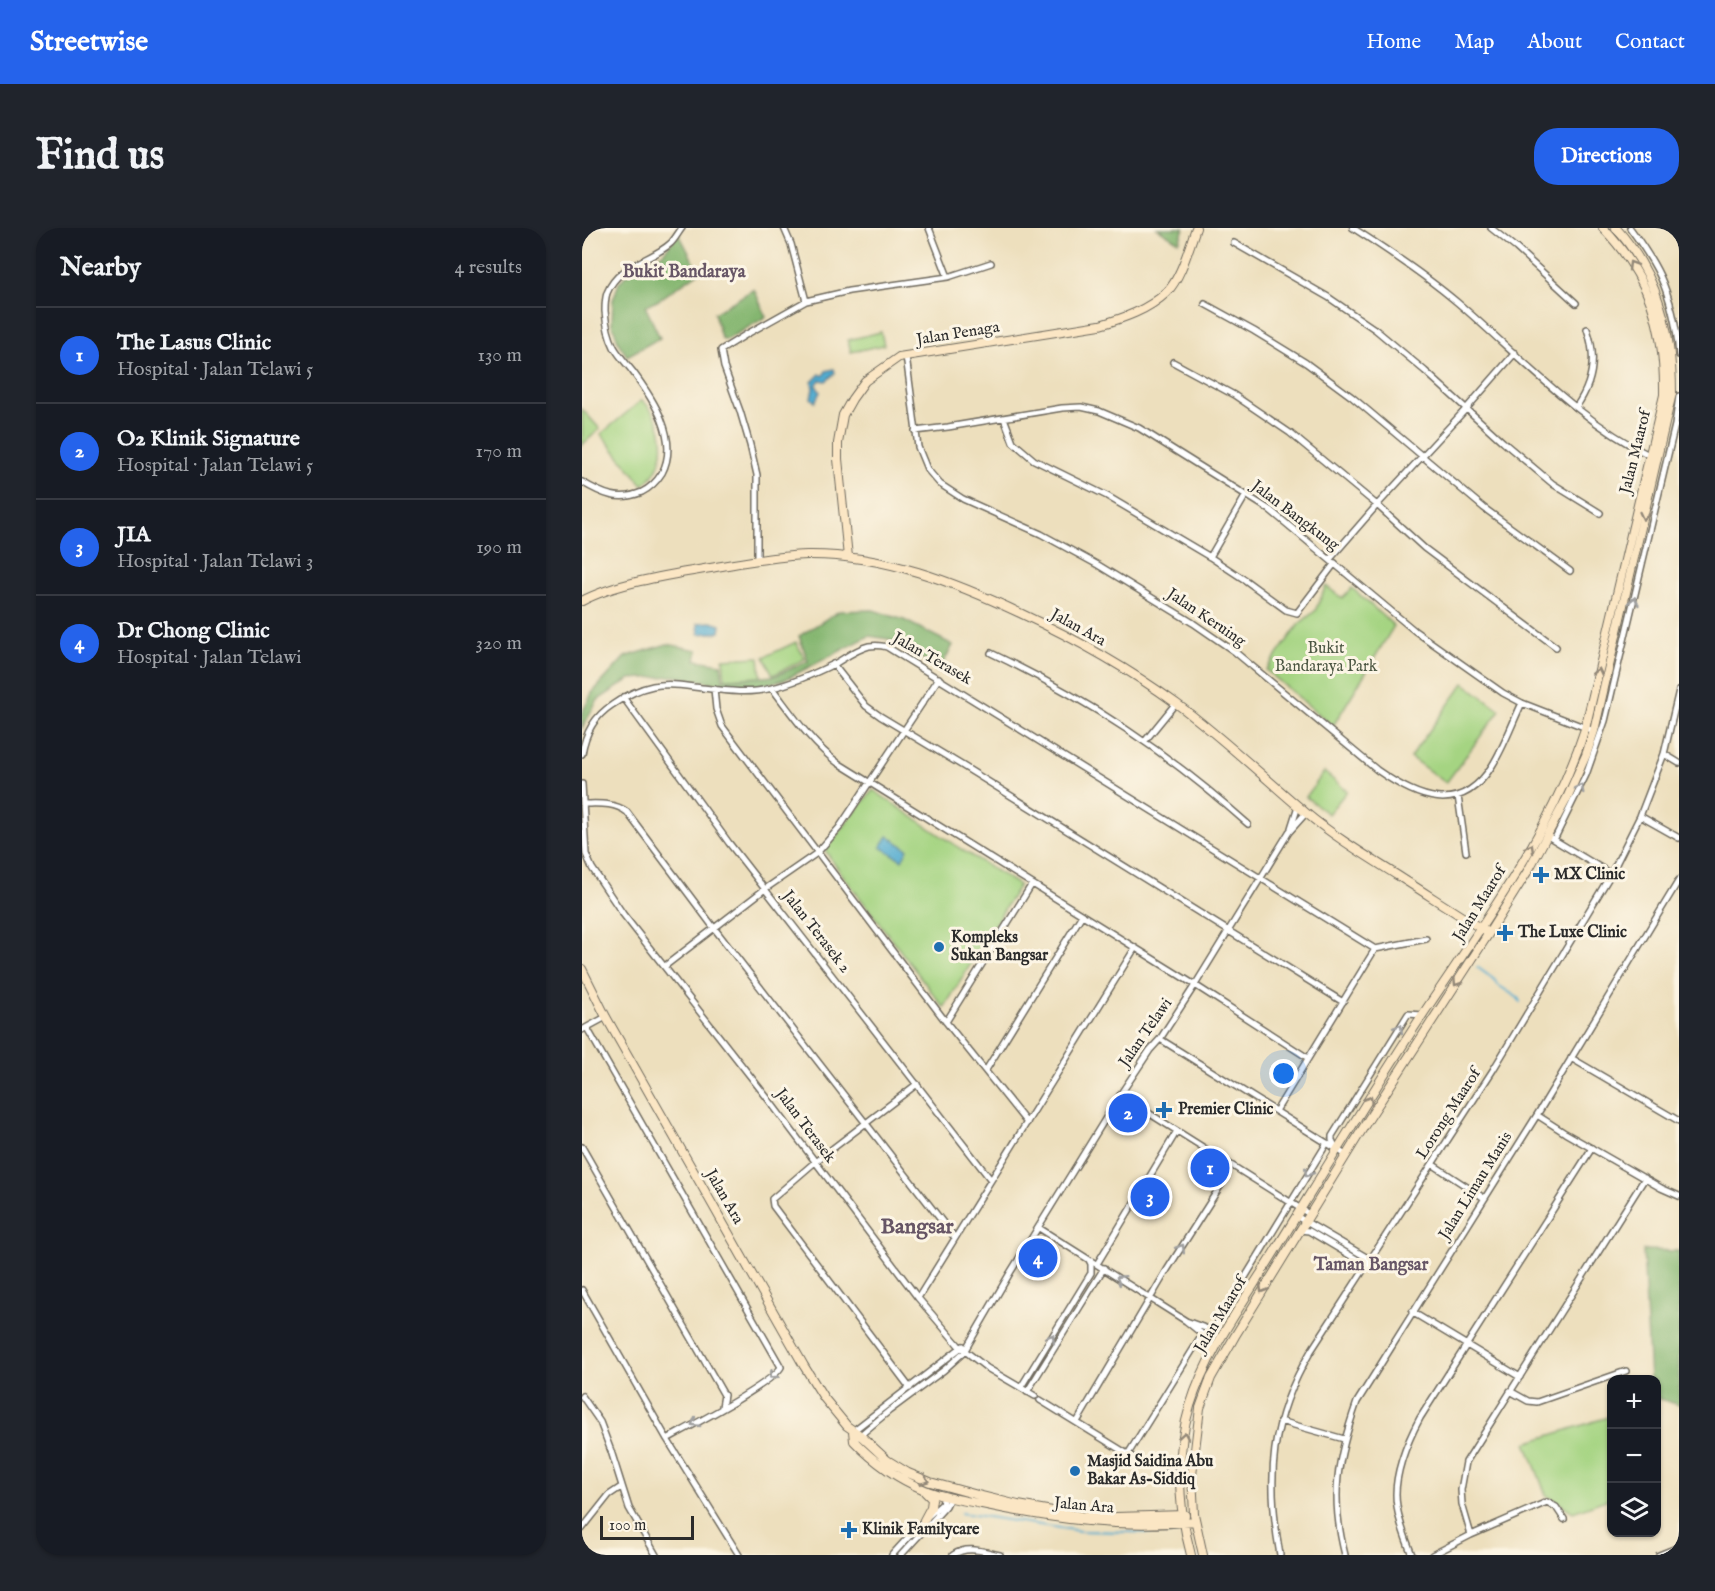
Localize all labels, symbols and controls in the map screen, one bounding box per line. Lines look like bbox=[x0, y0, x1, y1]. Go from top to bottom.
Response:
text: Streetwise bbox=[30, 25, 148, 60]
text: Home bbox=[1366, 29, 1421, 56]
text: Map bbox=[1454, 29, 1494, 56]
text: About bbox=[1527, 29, 1582, 56]
text: Contact bbox=[1615, 29, 1685, 56]
button: Directions bbox=[1534, 128, 1679, 185]
text: Find us bbox=[36, 130, 164, 183]
text: Nearby bbox=[60, 251, 141, 284]
text: 4 results bbox=[455, 255, 522, 280]
district label: Bukit Bandaraya bbox=[622, 261, 747, 284]
one-way arrow bbox=[1627, 261, 1639, 271]
street label: Jalan Penaga bbox=[913, 318, 1001, 351]
text: The Lasus Clinic bbox=[117, 329, 271, 357]
text: 1 bbox=[76, 343, 83, 368]
text: 130 m bbox=[477, 343, 522, 368]
text: Hospital · Jalan Telawi 5 bbox=[117, 357, 313, 382]
street label: Jalan Maarof bbox=[1615, 405, 1657, 498]
text: O2 Klinik Signature bbox=[117, 425, 300, 453]
text: 2 bbox=[75, 439, 84, 464]
text: 170 m bbox=[476, 439, 522, 464]
text: Hospital · Jalan Telawi 5 bbox=[117, 453, 313, 478]
street label: Jalan Bangkung bbox=[1245, 475, 1343, 556]
one-way arrow bbox=[1639, 511, 1652, 521]
text: JIA bbox=[117, 521, 150, 549]
text: 3 bbox=[76, 535, 83, 560]
text: 190 m bbox=[476, 535, 522, 560]
text: Hospital · Jalan Telawi 3 bbox=[117, 549, 313, 574]
street label: Jalan Keruing bbox=[1161, 583, 1250, 652]
one-way arrow bbox=[1626, 596, 1639, 606]
street label: Jalan Ara bbox=[1045, 604, 1109, 651]
text: Dr Chong Clinic bbox=[117, 617, 270, 645]
street label: Jalan Terasek bbox=[887, 627, 976, 690]
text: 4 bbox=[75, 631, 84, 656]
text: 320 m bbox=[476, 631, 522, 656]
park label: Bukit Bandaraya Park bbox=[1275, 639, 1378, 677]
text: Hospital · Jalan Telawi bbox=[117, 645, 302, 670]
one-way arrow bbox=[1591, 667, 1604, 677]
one-way arrow bbox=[1573, 783, 1585, 794]
one-way arrow bbox=[1523, 844, 1534, 854]
street label: Jalan Maarof bbox=[1448, 860, 1513, 947]
place label: MX Clinic bbox=[1554, 865, 1625, 885]
marker: MX Clinic bbox=[1532, 866, 1550, 884]
street label: Jalan Terasek 2 bbox=[776, 885, 854, 977]
place label: The Luxe Clinic bbox=[1517, 923, 1627, 943]
marker: The Luxe Clinic bbox=[1496, 924, 1514, 942]
place label: Kompleks Sukan Bangsar bbox=[951, 928, 1048, 966]
marker: Kompleks Sukan Bangsar bbox=[932, 940, 946, 954]
one-way arrow bbox=[1453, 975, 1464, 986]
street label: Jalan Telawi bbox=[1114, 995, 1177, 1073]
one-way arrow bbox=[1391, 1024, 1403, 1034]
your location bbox=[1269, 1059, 1298, 1088]
street label: Lorong Maarof bbox=[1412, 1062, 1488, 1163]
street label: Jalan Terasek bbox=[769, 1083, 840, 1168]
pin: 2 bbox=[1108, 1090, 1148, 1136]
one-way arrow bbox=[1362, 1096, 1373, 1107]
place label: Premier Clinic bbox=[1178, 1100, 1274, 1120]
marker: Premier Clinic bbox=[1155, 1101, 1173, 1119]
street label: Jalan Limau Manis bbox=[1434, 1128, 1517, 1245]
pin: 1 bbox=[1190, 1146, 1230, 1190]
street label: Jalan Ara bbox=[699, 1164, 748, 1228]
one-way arrow bbox=[1305, 1166, 1316, 1177]
pin: 3 bbox=[1130, 1174, 1170, 1220]
district label: Bangsar bbox=[880, 1213, 954, 1241]
pin: 4 bbox=[1018, 1236, 1058, 1280]
one-way arrow bbox=[1174, 1244, 1185, 1255]
district label: Taman Bangsar bbox=[1313, 1254, 1429, 1277]
street label: Jalan Maarof bbox=[1189, 1270, 1253, 1358]
one-way arrow bbox=[1116, 1274, 1126, 1286]
one-way arrow bbox=[1258, 1283, 1270, 1293]
one-way arrow bbox=[1044, 1334, 1056, 1344]
one-way arrow bbox=[769, 1368, 779, 1379]
map controls bbox=[1607, 1375, 1661, 1537]
button: + bbox=[1607, 1375, 1661, 1429]
one-way arrow bbox=[691, 1416, 701, 1428]
button: − bbox=[1607, 1429, 1661, 1483]
one-way arrow bbox=[1177, 1432, 1190, 1442]
place label: Masjid Saidina Abu Bakar As-Siddiq bbox=[1087, 1452, 1214, 1490]
marker: Masjid Saidina Abu Bakar As-Siddiq bbox=[1068, 1464, 1082, 1478]
one-way arrow bbox=[919, 1472, 930, 1485]
button: layers bbox=[1607, 1483, 1661, 1537]
street label: Jalan Ara bbox=[1051, 1493, 1115, 1519]
scale bar bbox=[600, 1513, 694, 1540]
text: 100 m bbox=[609, 1516, 646, 1536]
place label: Klinik Familycare bbox=[862, 1520, 980, 1540]
marker: Klinik Familycare bbox=[840, 1521, 858, 1539]

